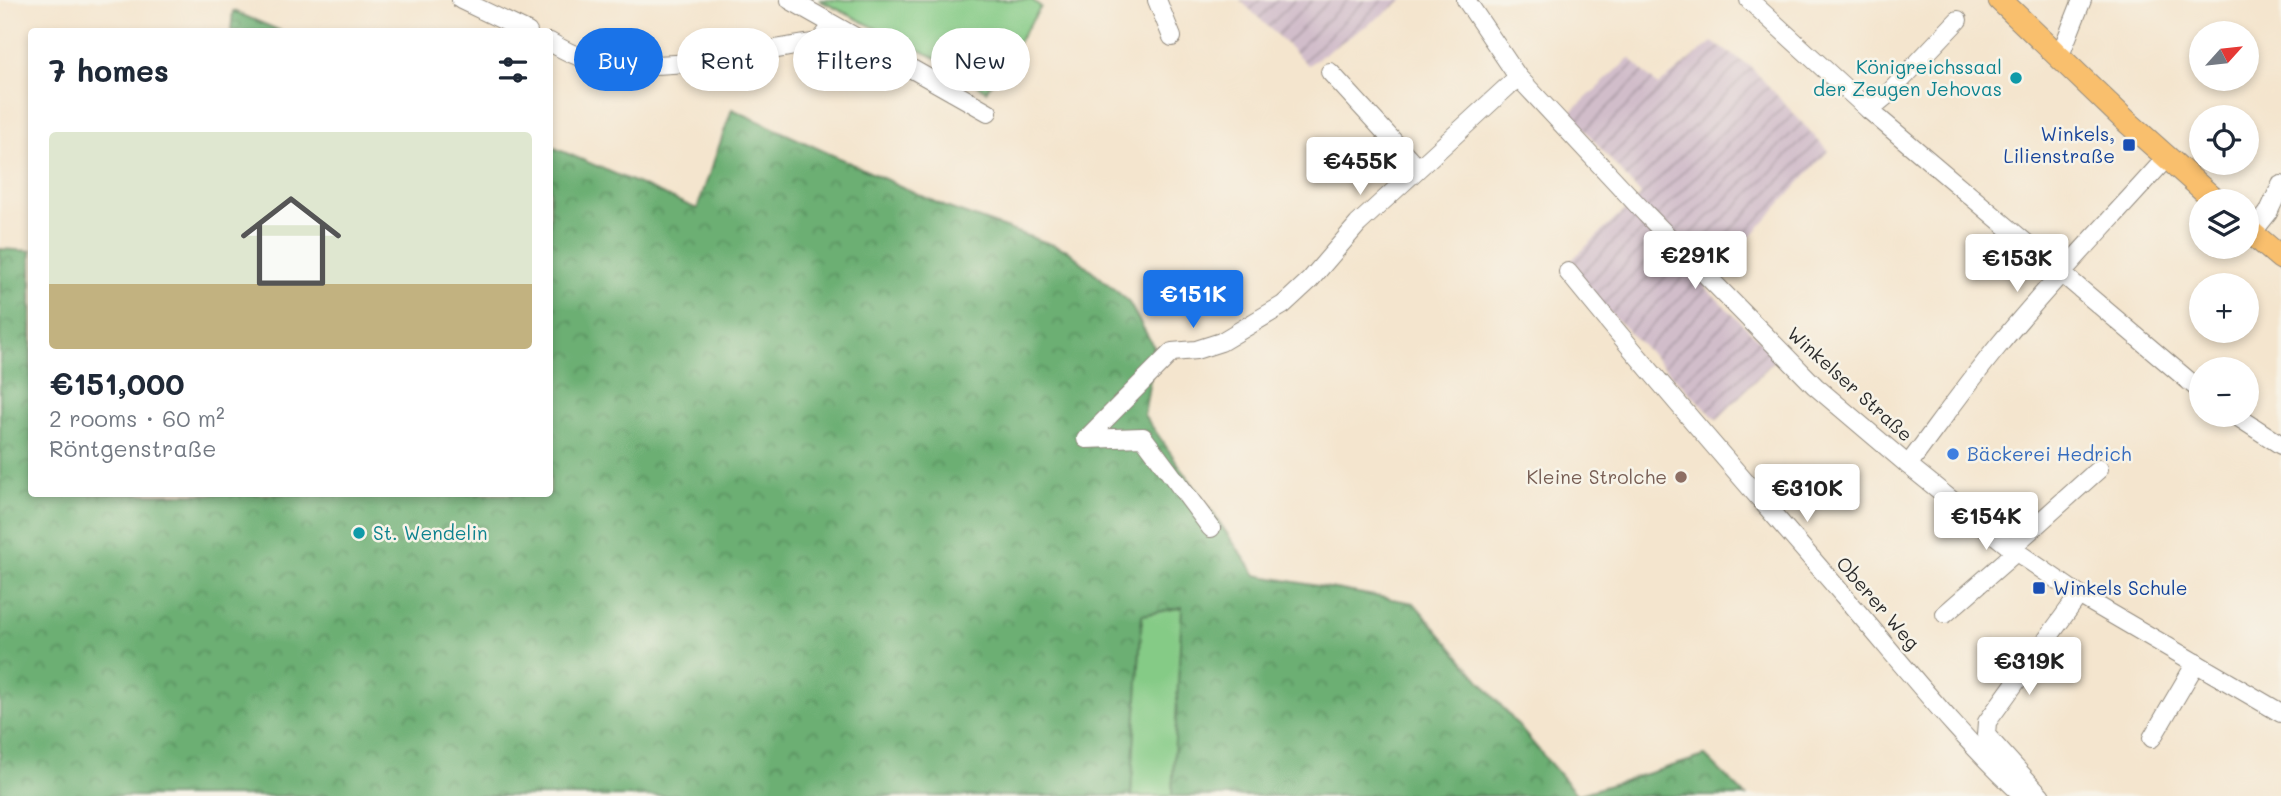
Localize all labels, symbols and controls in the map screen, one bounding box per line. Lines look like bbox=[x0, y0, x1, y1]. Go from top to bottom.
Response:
north arrow bbox=[2189, 21, 2259, 91]
map controls bbox=[2189, 21, 2259, 427]
chip: Buy bbox=[574, 28, 663, 91]
chip: Rent bbox=[677, 28, 779, 91]
chip: Filters bbox=[793, 28, 917, 91]
chip: New bbox=[931, 28, 1030, 91]
text: 7 homes bbox=[49, 50, 169, 90]
icon: filters bbox=[494, 51, 532, 89]
place label: Königreichssaal der Zeugen Jehovas bbox=[1813, 54, 2002, 101]
marker: Königreichssaal der Zeugen Jehovas bbox=[2008, 70, 2024, 86]
button: locate bbox=[2189, 105, 2259, 175]
place label: Winkels, Lilienstraße bbox=[2004, 121, 2115, 168]
marker: Winkels, Lilienstraße bbox=[2121, 137, 2137, 153]
pin: €455K bbox=[1311, 138, 1409, 197]
text: €455K bbox=[1322, 145, 1398, 175]
icon: home bbox=[228, 178, 354, 304]
button: layers bbox=[2189, 189, 2259, 259]
pin: €291K bbox=[1646, 232, 1744, 291]
pin: €153K bbox=[1968, 234, 2066, 294]
text: €291K bbox=[1660, 239, 1730, 269]
text: €153K bbox=[1981, 242, 2053, 272]
pin: €151K bbox=[1144, 270, 1242, 330]
button: + bbox=[2189, 273, 2259, 343]
text: €151K bbox=[1159, 278, 1227, 308]
street label: Winkelser Straße bbox=[1782, 321, 1918, 447]
button: − bbox=[2189, 357, 2259, 427]
text: €151,000 bbox=[49, 363, 185, 403]
text: 2 rooms · 60 m² bbox=[49, 403, 225, 433]
text: Röntgenstraße bbox=[49, 433, 217, 463]
place label: Bäckerei Hedrich bbox=[1967, 441, 2131, 466]
marker: Bäckerei Hedrich bbox=[1945, 446, 1961, 462]
place label: Kleine Strolche bbox=[1526, 464, 1667, 489]
pin: €310K bbox=[1758, 464, 1856, 524]
marker: Kleine Strolche bbox=[1673, 469, 1689, 485]
text: €310K bbox=[1771, 472, 1843, 502]
pin: €154K bbox=[1937, 492, 2035, 552]
text: €154K bbox=[1950, 500, 2022, 530]
place label: St. Wendelin bbox=[373, 520, 488, 545]
marker: St. Wendelin bbox=[351, 525, 367, 541]
street label: Oberer Weg bbox=[1831, 551, 1926, 654]
place label: Winkels Schule bbox=[2053, 575, 2187, 600]
marker: Winkels Schule bbox=[2031, 580, 2047, 596]
pin: €319K bbox=[1980, 638, 2078, 697]
text: €319K bbox=[1993, 645, 2065, 675]

